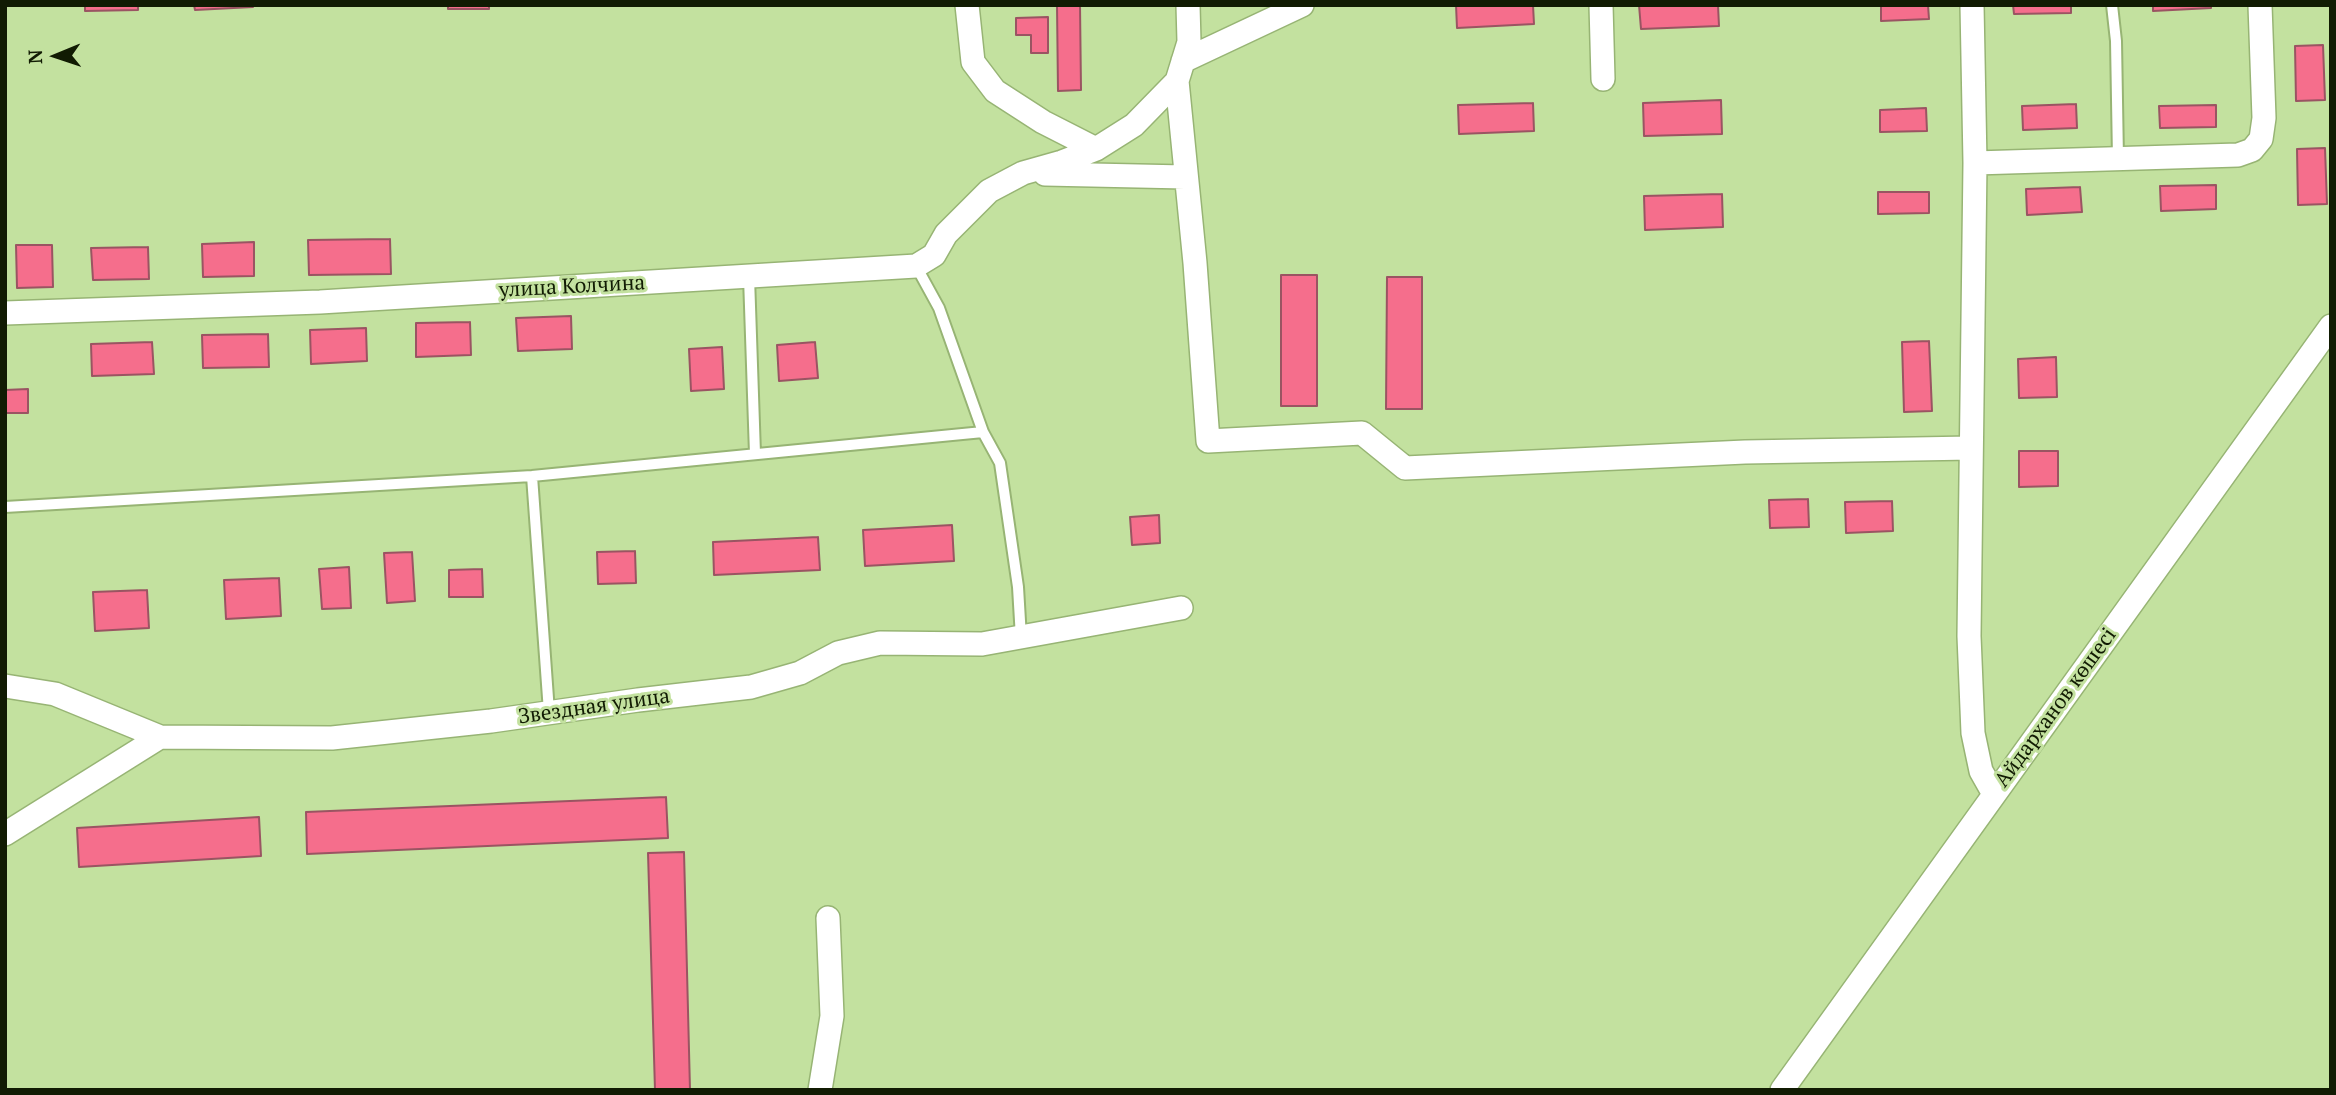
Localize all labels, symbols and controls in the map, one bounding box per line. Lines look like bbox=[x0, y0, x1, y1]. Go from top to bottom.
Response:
north arrow bbox=[21, 21, 91, 91]
text: N bbox=[22, 49, 47, 64]
street label: улица Колчина bbox=[498, 271, 646, 303]
street label: Айдарханов көшесі bbox=[1990, 624, 2122, 792]
street label: Звездная улица bbox=[517, 684, 671, 730]

